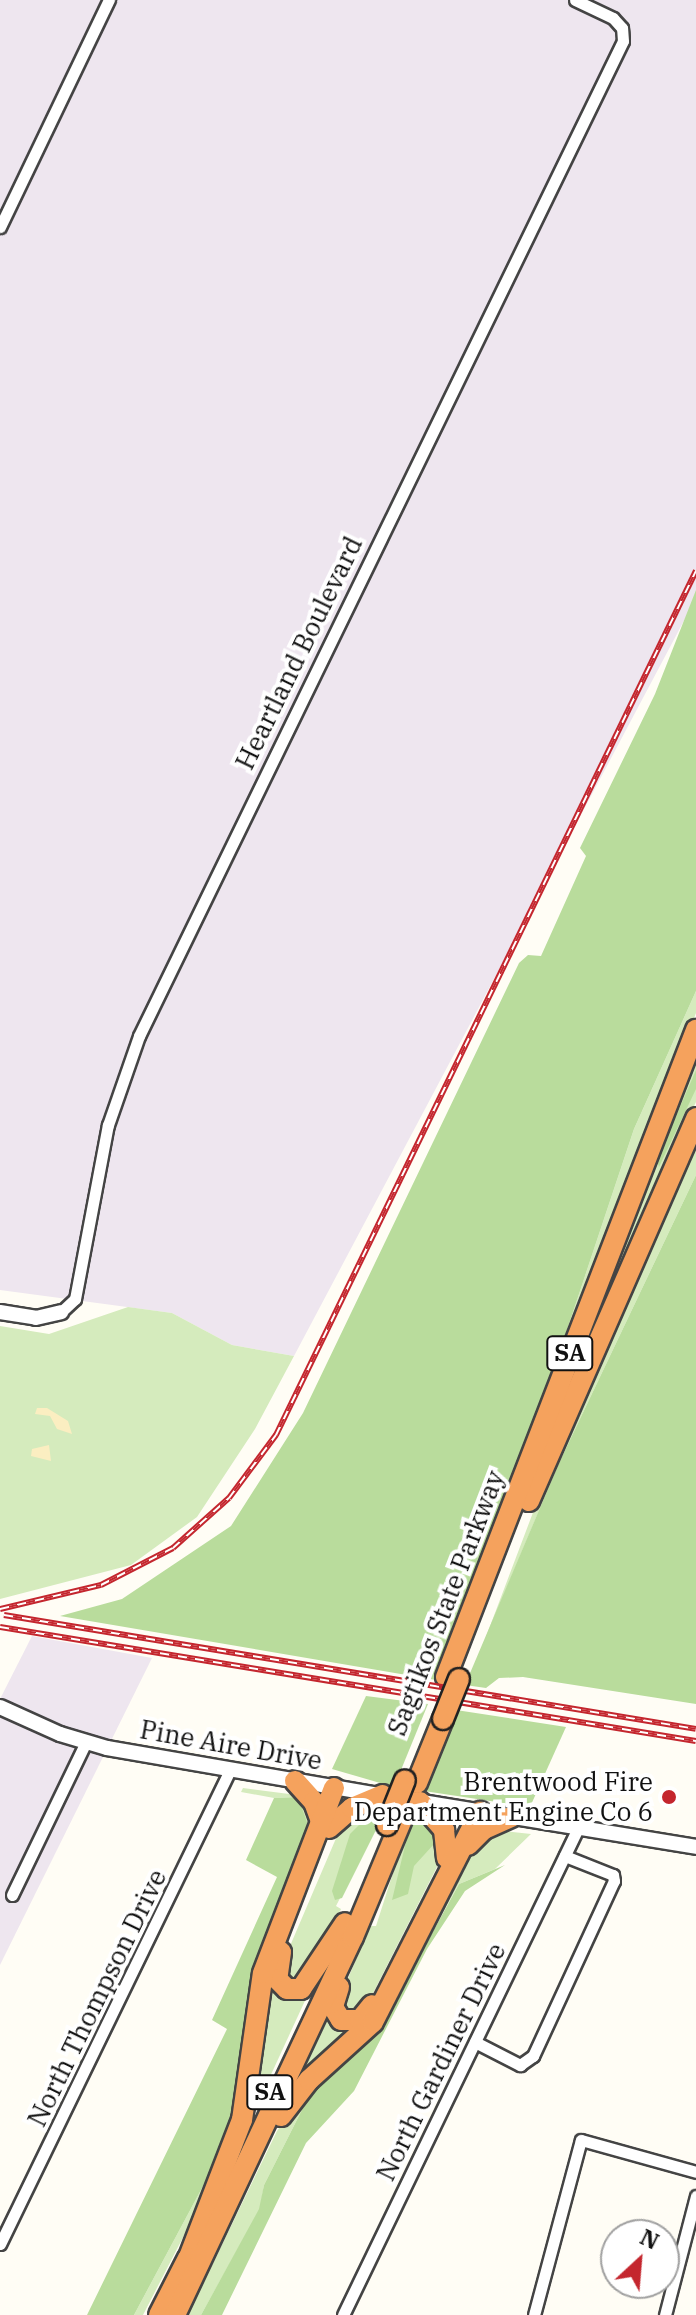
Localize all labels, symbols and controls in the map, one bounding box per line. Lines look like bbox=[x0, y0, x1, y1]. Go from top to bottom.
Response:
street label: Heartland Boulevard bbox=[229, 531, 369, 775]
road number: SA bbox=[546, 1333, 594, 1373]
street label: Sagtikos State Parkway bbox=[381, 1466, 511, 1740]
street label: Pine Aire Drive bbox=[138, 1714, 324, 1776]
place label: Brentwood Fire Department Engine Co 6 bbox=[354, 1766, 653, 1828]
marker: Brentwood Fire Department Engine Co 6 bbox=[660, 1788, 678, 1806]
street label: North Thompson Drive bbox=[21, 1864, 173, 2132]
street label: North Gardiner Drive bbox=[370, 1938, 512, 2186]
road number: SA bbox=[246, 2072, 294, 2112]
north arrow bbox=[600, 2219, 680, 2299]
text: N bbox=[636, 2222, 664, 2256]

